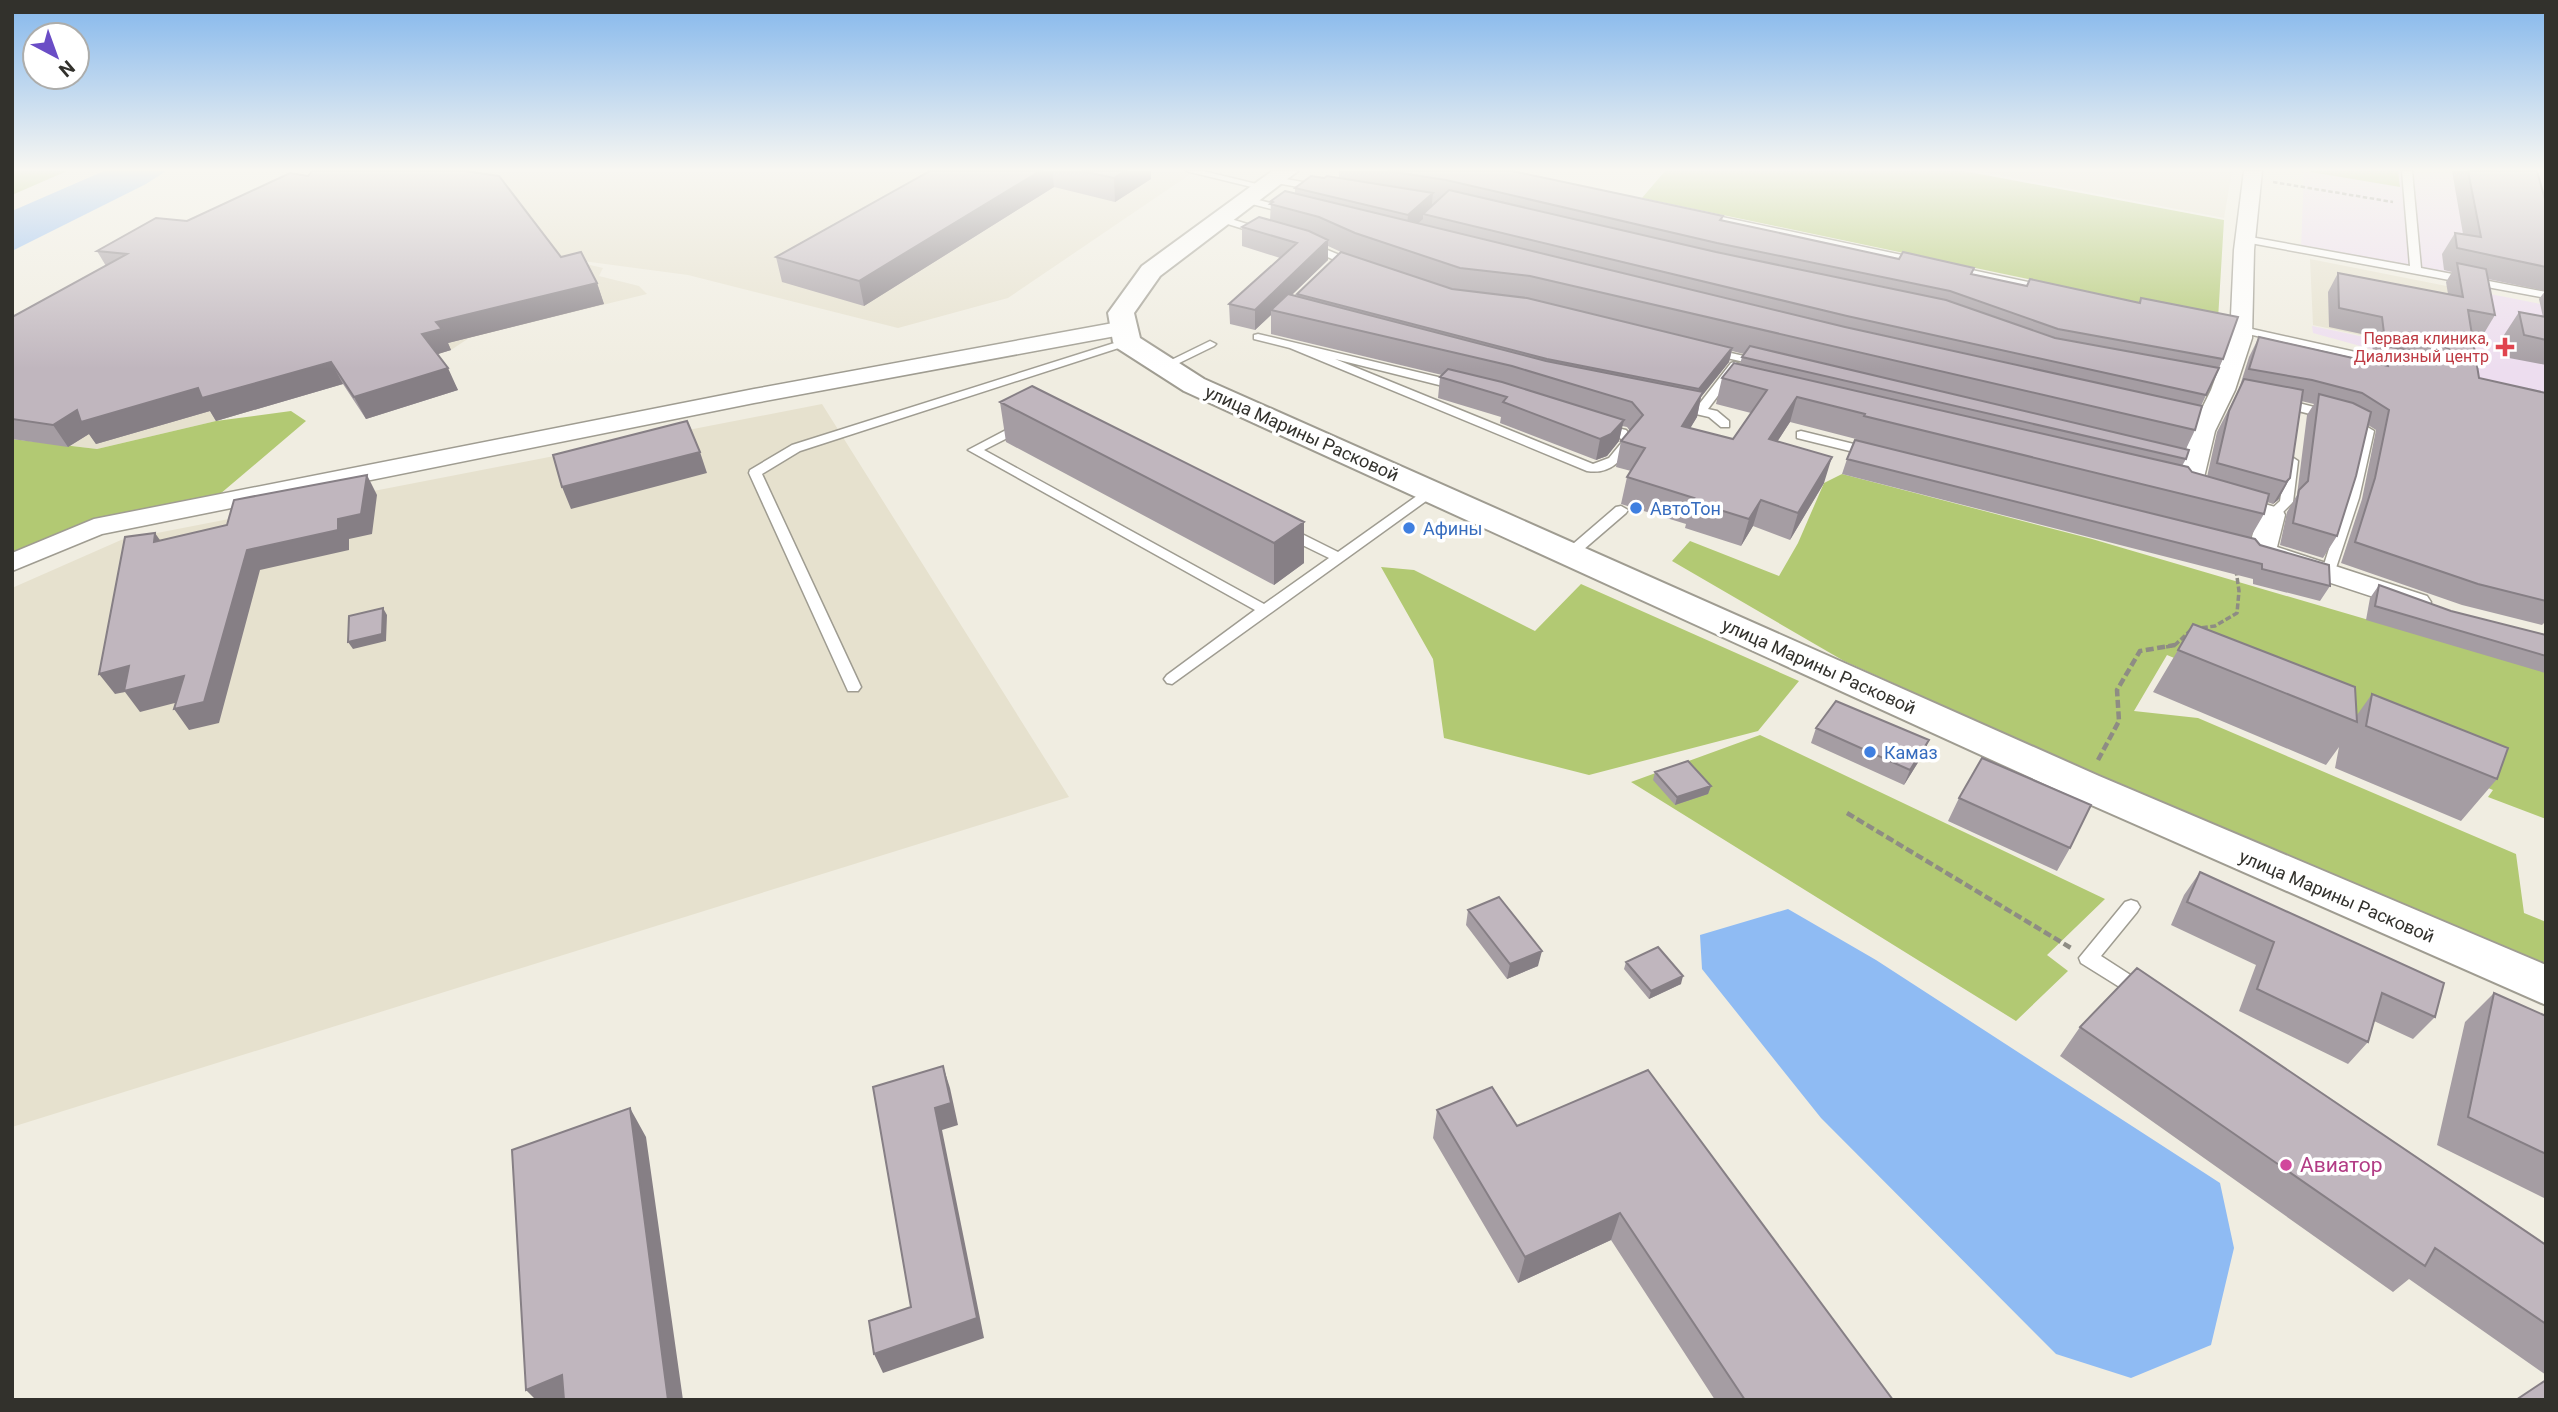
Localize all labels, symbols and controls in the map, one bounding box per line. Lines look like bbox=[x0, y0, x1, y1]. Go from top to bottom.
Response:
north arrow bbox=[21, 21, 91, 91]
text: N bbox=[54, 55, 79, 82]
place label: Первая клиника, Диализный центр bbox=[2354, 329, 2489, 366]
marker: Первая клиника, Диализный центр bbox=[2495, 337, 2515, 357]
street label: улица Марины Расковой bbox=[1202, 381, 1402, 485]
place label: АвтоТон bbox=[1650, 498, 1721, 519]
marker: АвтоТон bbox=[1628, 500, 1644, 516]
place label: Афины bbox=[1423, 518, 1483, 539]
marker: Афины bbox=[1401, 520, 1417, 536]
street label: улица Марины Расковой bbox=[1719, 614, 1919, 718]
place label: Камаз bbox=[1884, 742, 1938, 763]
marker: Камаз bbox=[1862, 744, 1878, 760]
street label: улица Марины Расковой bbox=[2236, 845, 2438, 947]
place label: Авиатор bbox=[2300, 1153, 2383, 1177]
marker: Авиатор bbox=[2278, 1157, 2294, 1173]

